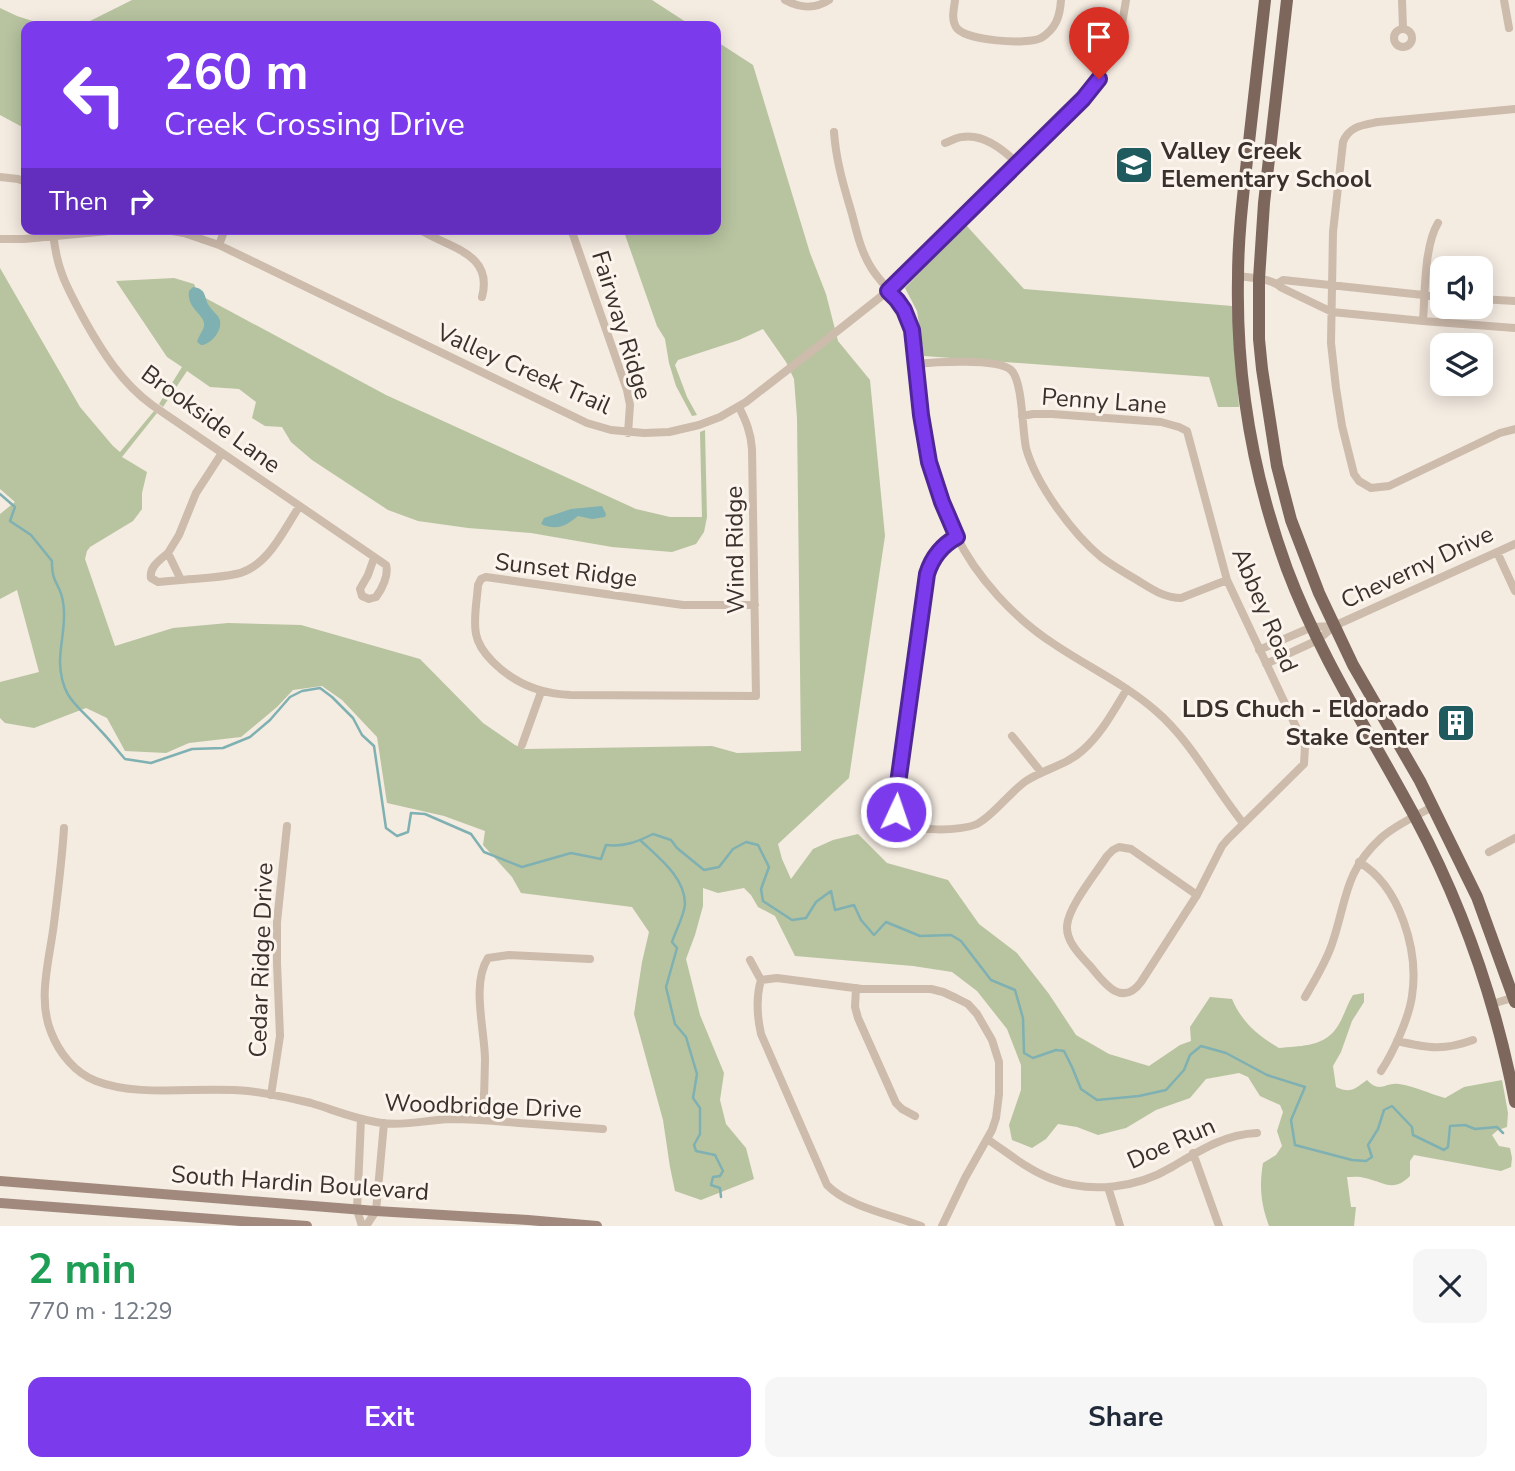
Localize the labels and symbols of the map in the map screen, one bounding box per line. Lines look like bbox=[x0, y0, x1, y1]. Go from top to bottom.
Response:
pin bbox=[1069, 7, 1129, 79]
place label: Valley Creek Elementary School bbox=[1160, 135, 1372, 195]
school or university icon: Valley Creek Elementary School bbox=[1113, 144, 1155, 186]
street label: Fairway Ridge bbox=[584, 247, 660, 403]
street label: Valley Creek Trail bbox=[431, 316, 616, 422]
street label: Brookside Lane bbox=[135, 357, 287, 481]
street label: Penny Lane bbox=[1040, 381, 1168, 421]
street label: Wind Ridge bbox=[718, 486, 752, 614]
street label: Cheverny Drive bbox=[1336, 518, 1498, 616]
street label: Abbey Road bbox=[1224, 543, 1306, 677]
street label: Sunset Ridge bbox=[493, 545, 639, 595]
place label: LDS Chuch - Eldorado Stake Center bbox=[1182, 693, 1430, 753]
building icon: LDS Chuch - Eldorado Stake Center bbox=[1435, 702, 1477, 744]
position arrow bbox=[859, 775, 933, 849]
street label: Cedar Ridge Drive bbox=[242, 862, 280, 1058]
street label: Woodbridge Drive bbox=[384, 1087, 582, 1125]
street label: Doe Run bbox=[1122, 1109, 1220, 1177]
street label: South Hardin Boulevard bbox=[170, 1158, 430, 1208]

